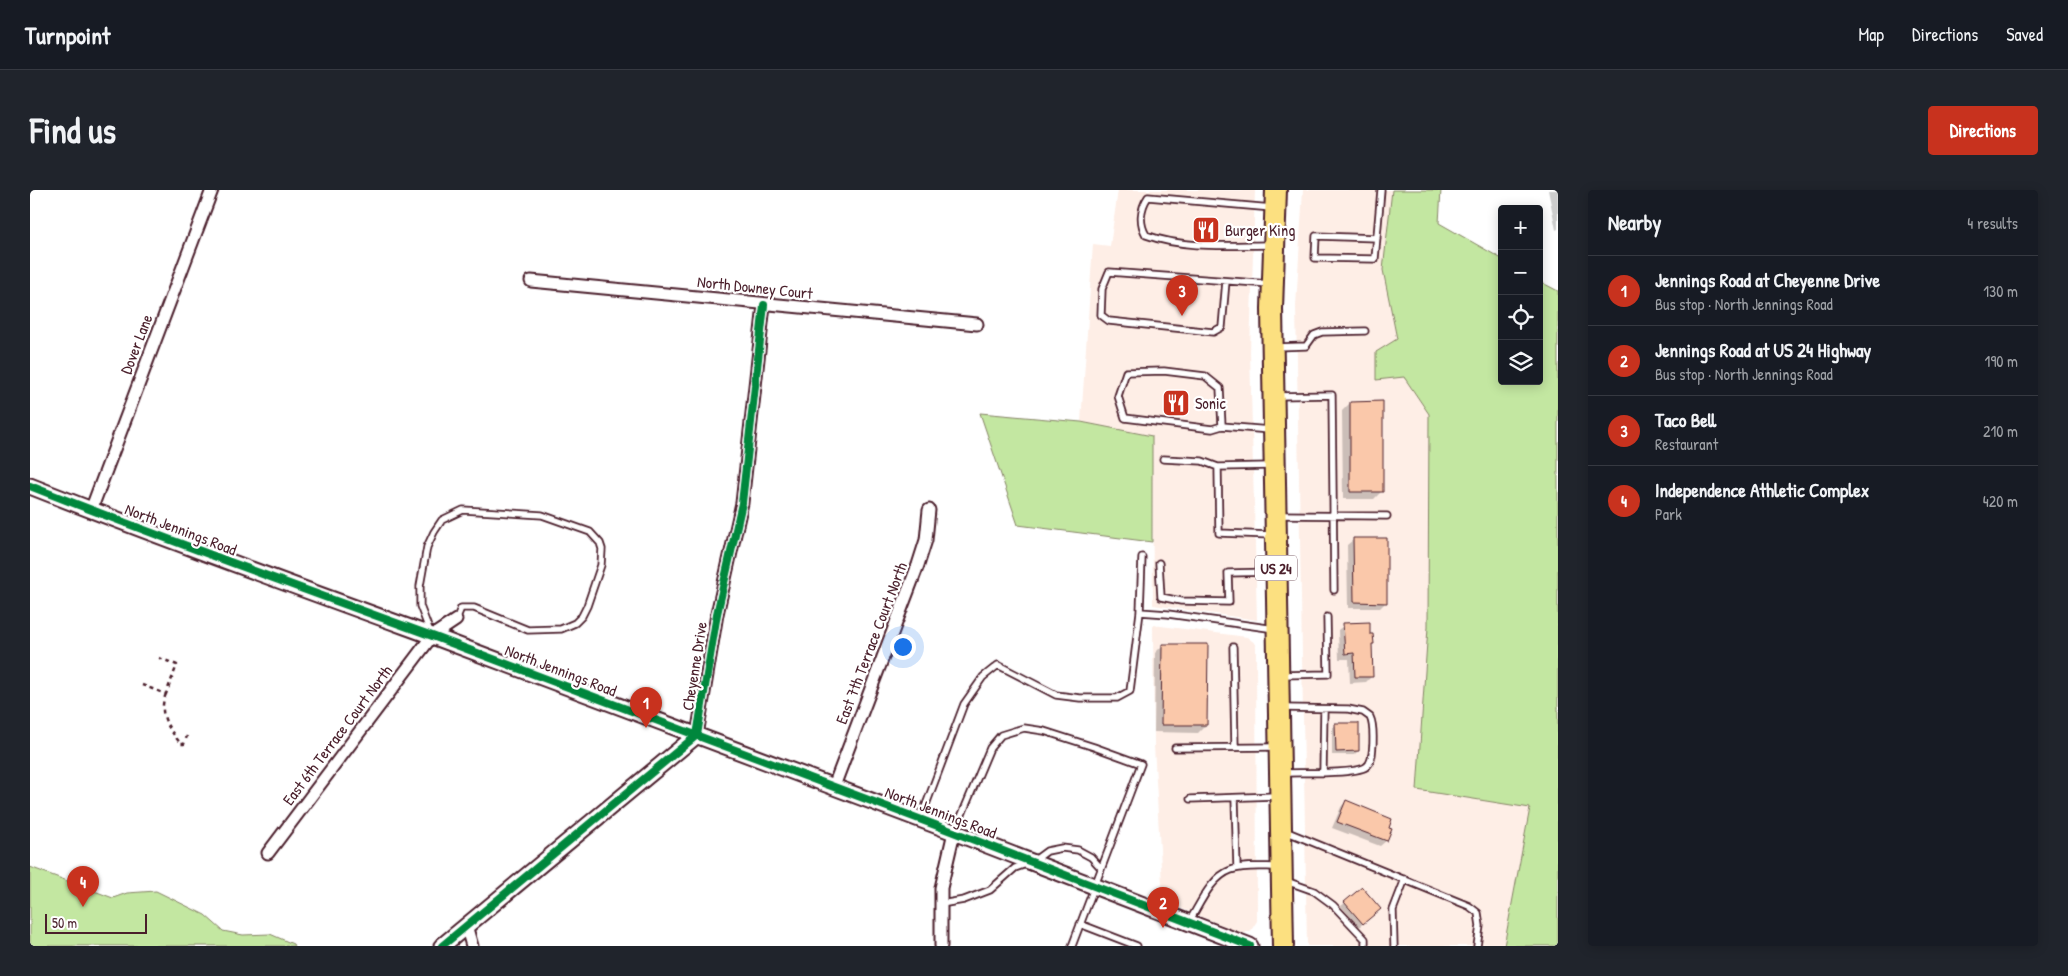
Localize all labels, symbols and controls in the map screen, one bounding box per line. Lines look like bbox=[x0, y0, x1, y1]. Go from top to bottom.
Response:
text: Turnpoint bbox=[25, 19, 110, 51]
text: Map bbox=[1859, 22, 1884, 47]
text: Directions bbox=[1912, 22, 1978, 47]
text: Saved bbox=[2006, 22, 2043, 47]
button: Directions bbox=[1928, 106, 2038, 155]
text: Find us bbox=[30, 107, 116, 154]
map controls bbox=[1498, 205, 1543, 385]
button: + bbox=[1498, 205, 1543, 250]
text: Nearby bbox=[1608, 208, 1661, 237]
text: 4 results bbox=[1967, 212, 2018, 234]
restaurant icon: Burger King bbox=[1191, 215, 1221, 245]
place label: Burger King bbox=[1225, 219, 1295, 241]
button: − bbox=[1498, 250, 1543, 295]
text: Jennings Road at Cheyenne Drive bbox=[1655, 267, 1880, 293]
street label: North Downey Court bbox=[696, 270, 814, 304]
pin: 3 bbox=[1166, 275, 1198, 316]
text: 1 bbox=[1621, 280, 1627, 302]
text: 130 m bbox=[1983, 280, 2018, 302]
text: Bus stop · North Jennings Road bbox=[1655, 293, 1833, 315]
button: locate bbox=[1498, 295, 1543, 340]
street label: Dover Lane bbox=[115, 310, 158, 377]
text: Jennings Road at US 24 Highway bbox=[1655, 337, 1871, 363]
button: layers bbox=[1498, 340, 1543, 385]
text: 2 bbox=[1620, 350, 1628, 372]
text: 190 m bbox=[1985, 350, 2018, 372]
text: Bus stop · North Jennings Road bbox=[1655, 363, 1833, 385]
restaurant icon: Sonic bbox=[1161, 388, 1191, 418]
place label: Sonic bbox=[1195, 392, 1227, 414]
text: Taco Bell bbox=[1655, 407, 1716, 433]
text: 3 bbox=[1620, 420, 1628, 442]
text: 210 m bbox=[1983, 420, 2018, 442]
text: Restaurant bbox=[1655, 433, 1718, 455]
text: Independence Athletic Complex bbox=[1655, 477, 1869, 503]
text: 4 bbox=[1621, 490, 1627, 512]
text: 420 m bbox=[1983, 490, 2018, 512]
street label: North Jennings Road bbox=[122, 498, 240, 560]
text: Park bbox=[1655, 503, 1682, 525]
road number: US 24 bbox=[1255, 556, 1297, 580]
street label: East 7th Terrace Court North bbox=[830, 559, 912, 727]
street label: Cheyenne Drive bbox=[676, 619, 712, 712]
your location bbox=[890, 634, 916, 660]
street label: North Jennings Road bbox=[502, 639, 620, 701]
street label: East 6th Terrace Court North bbox=[277, 660, 397, 810]
pin: 1 bbox=[630, 687, 662, 728]
street label: North Jennings Road bbox=[882, 781, 1000, 843]
pin: 4 bbox=[67, 866, 99, 907]
pin: 2 bbox=[1147, 887, 1179, 928]
scale bar bbox=[45, 911, 148, 934]
text: 50 m bbox=[52, 913, 77, 932]

